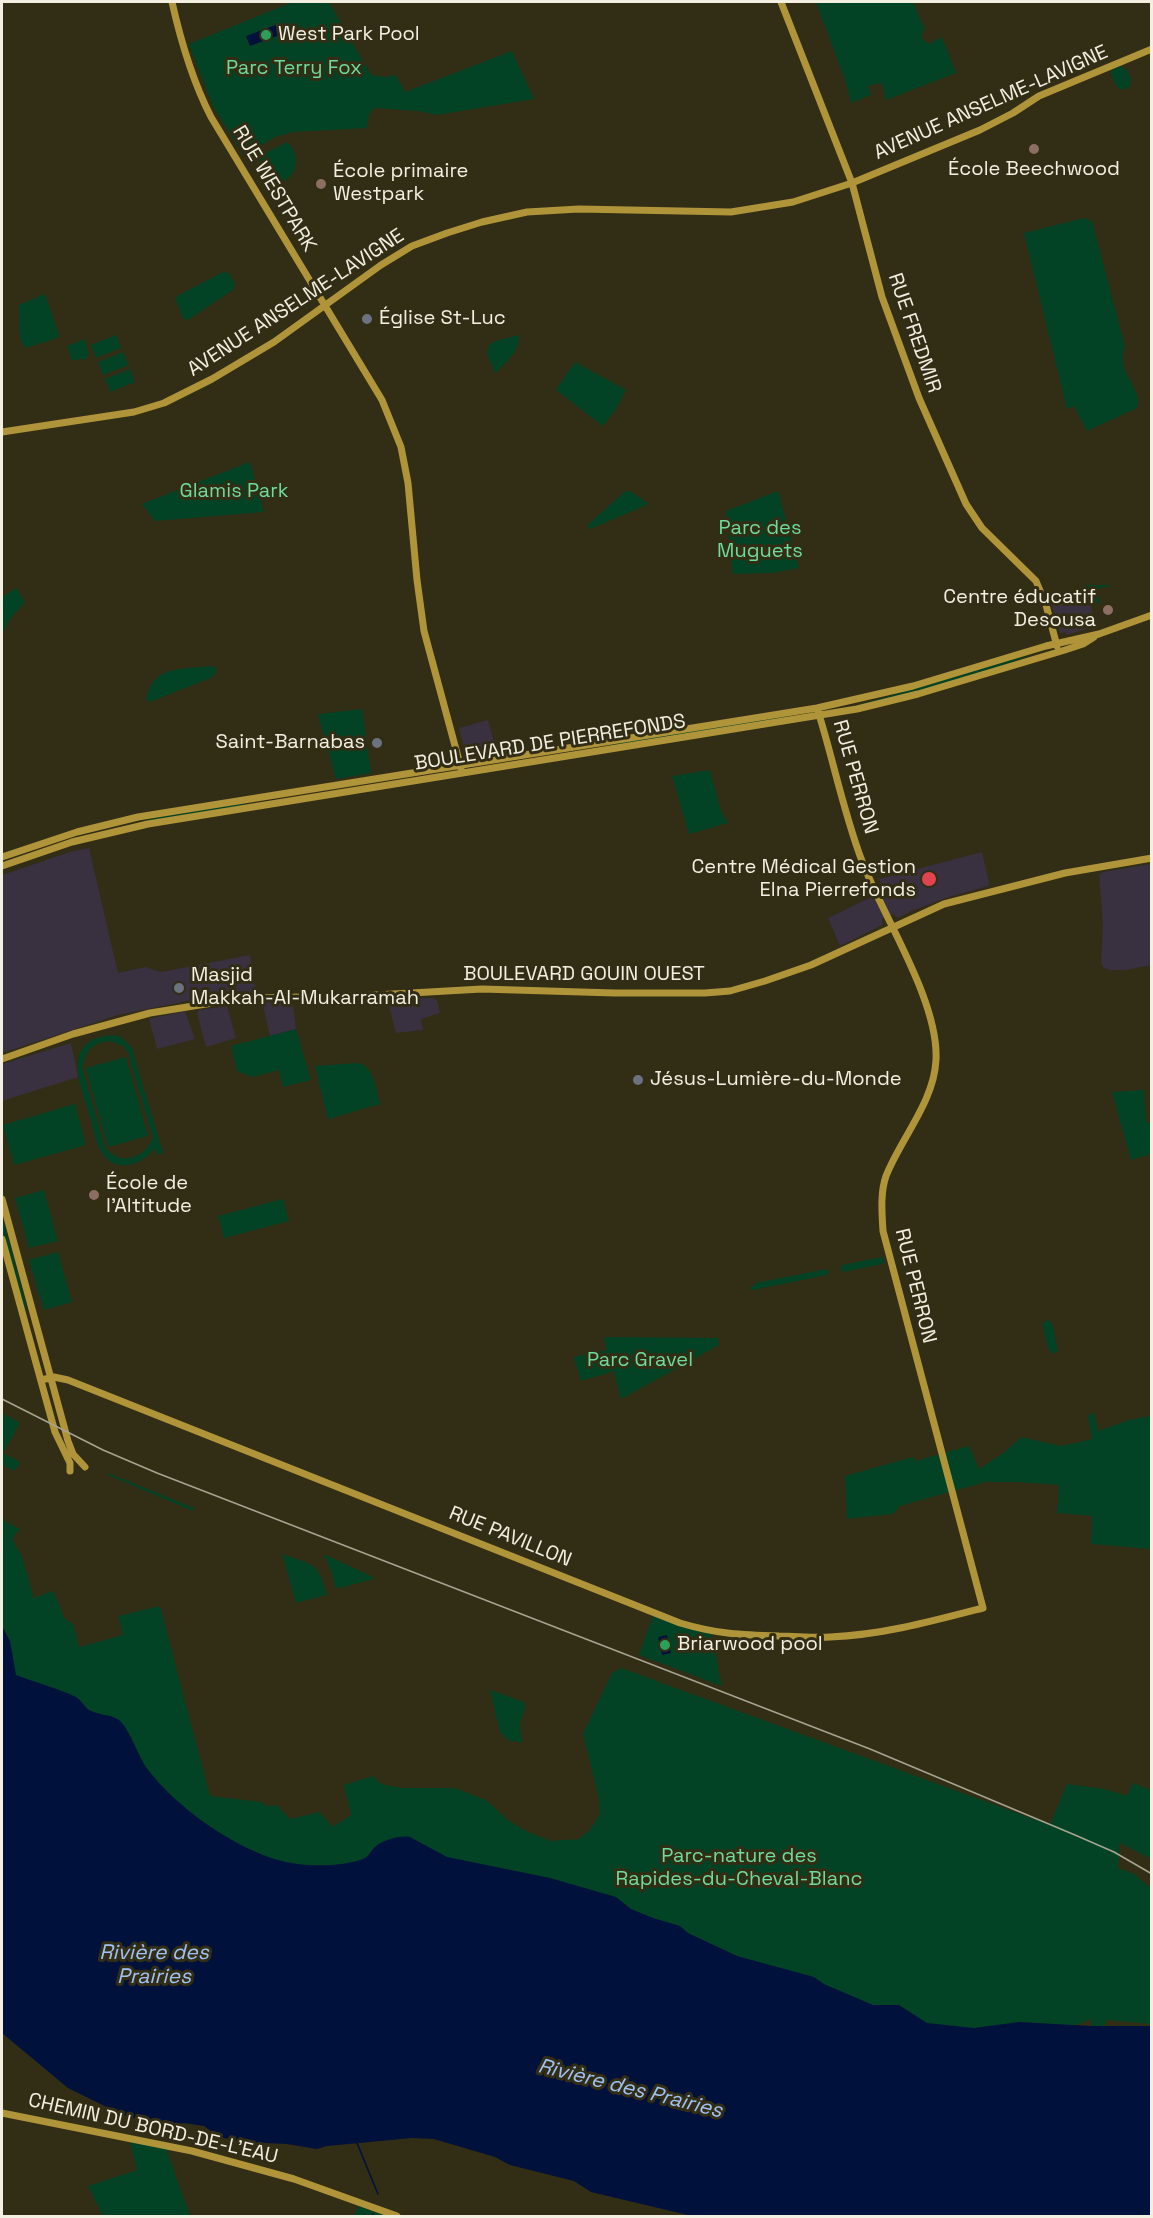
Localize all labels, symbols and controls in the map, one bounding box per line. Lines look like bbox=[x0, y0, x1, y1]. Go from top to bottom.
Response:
place label: West Park Pool bbox=[278, 23, 420, 47]
marker: West Park Pool bbox=[259, 28, 273, 42]
street label: AVENUE ANSELME-LAVIGNE bbox=[870, 40, 1112, 166]
park label: Parc Terry Fox bbox=[226, 57, 362, 81]
street label: RUE WESTPARK bbox=[227, 122, 321, 256]
marker: École Beechwood bbox=[1027, 142, 1041, 156]
place label: École Beechwood bbox=[948, 158, 1120, 182]
place label: École primaire Westpark bbox=[333, 160, 468, 207]
marker: École primaire Westpark bbox=[314, 177, 328, 191]
street label: AVENUE ANSELME-LAVIGNE bbox=[183, 224, 409, 382]
street label: RUE FREDMIR bbox=[882, 270, 946, 396]
place label: Église St-Luc bbox=[379, 307, 506, 331]
marker: Église St-Luc bbox=[360, 312, 374, 326]
park label: Glamis Park bbox=[180, 480, 288, 504]
park label: Parc des Muguets bbox=[717, 517, 803, 564]
place label: Centre éducatif Desousa bbox=[943, 586, 1096, 633]
marker: Centre éducatif Desousa bbox=[1101, 603, 1115, 617]
street label: BOULEVARD DE PIERREFONDS bbox=[413, 710, 687, 776]
street label: RUE PERRON bbox=[827, 717, 883, 837]
place label: Saint-Barnabas bbox=[216, 731, 365, 755]
marker: Saint-Barnabas bbox=[370, 736, 384, 750]
place label: Centre Médical Gestion Elna Pierrefonds bbox=[691, 856, 916, 903]
marker: Centre Médical Gestion Elna Pierrefonds bbox=[920, 870, 938, 888]
street label: BOULEVARD GOUIN OUEST bbox=[463, 963, 705, 987]
place label: Masjid Makkah-Al-Mukarramah bbox=[191, 964, 419, 1011]
marker: Masjid Makkah-Al-Mukarramah bbox=[172, 981, 186, 995]
place label: Jésus-Lumière-du-Monde bbox=[650, 1068, 902, 1092]
marker: Jésus-Lumière-du-Monde bbox=[631, 1073, 645, 1087]
place label: École de l'Altitude bbox=[106, 1172, 192, 1219]
marker: École de l'Altitude bbox=[87, 1188, 101, 1202]
street label: RUE PERRON bbox=[889, 1226, 941, 1346]
park label: Parc Gravel bbox=[587, 1349, 693, 1373]
street label: RUE PAVILLON bbox=[445, 1501, 575, 1573]
place label: Briarwood pool bbox=[677, 1633, 823, 1657]
marker: Briarwood pool bbox=[658, 1638, 672, 1652]
park label: Parc-nature des Rapides-du-Cheval-Blanc bbox=[616, 1845, 862, 1892]
water label: Rivière des Prairies bbox=[99, 1940, 209, 1990]
water label: Rivière des Prairies bbox=[535, 2054, 725, 2124]
street label: CHEMIN DU BORD-DE-L'EAU bbox=[26, 2089, 280, 2169]

